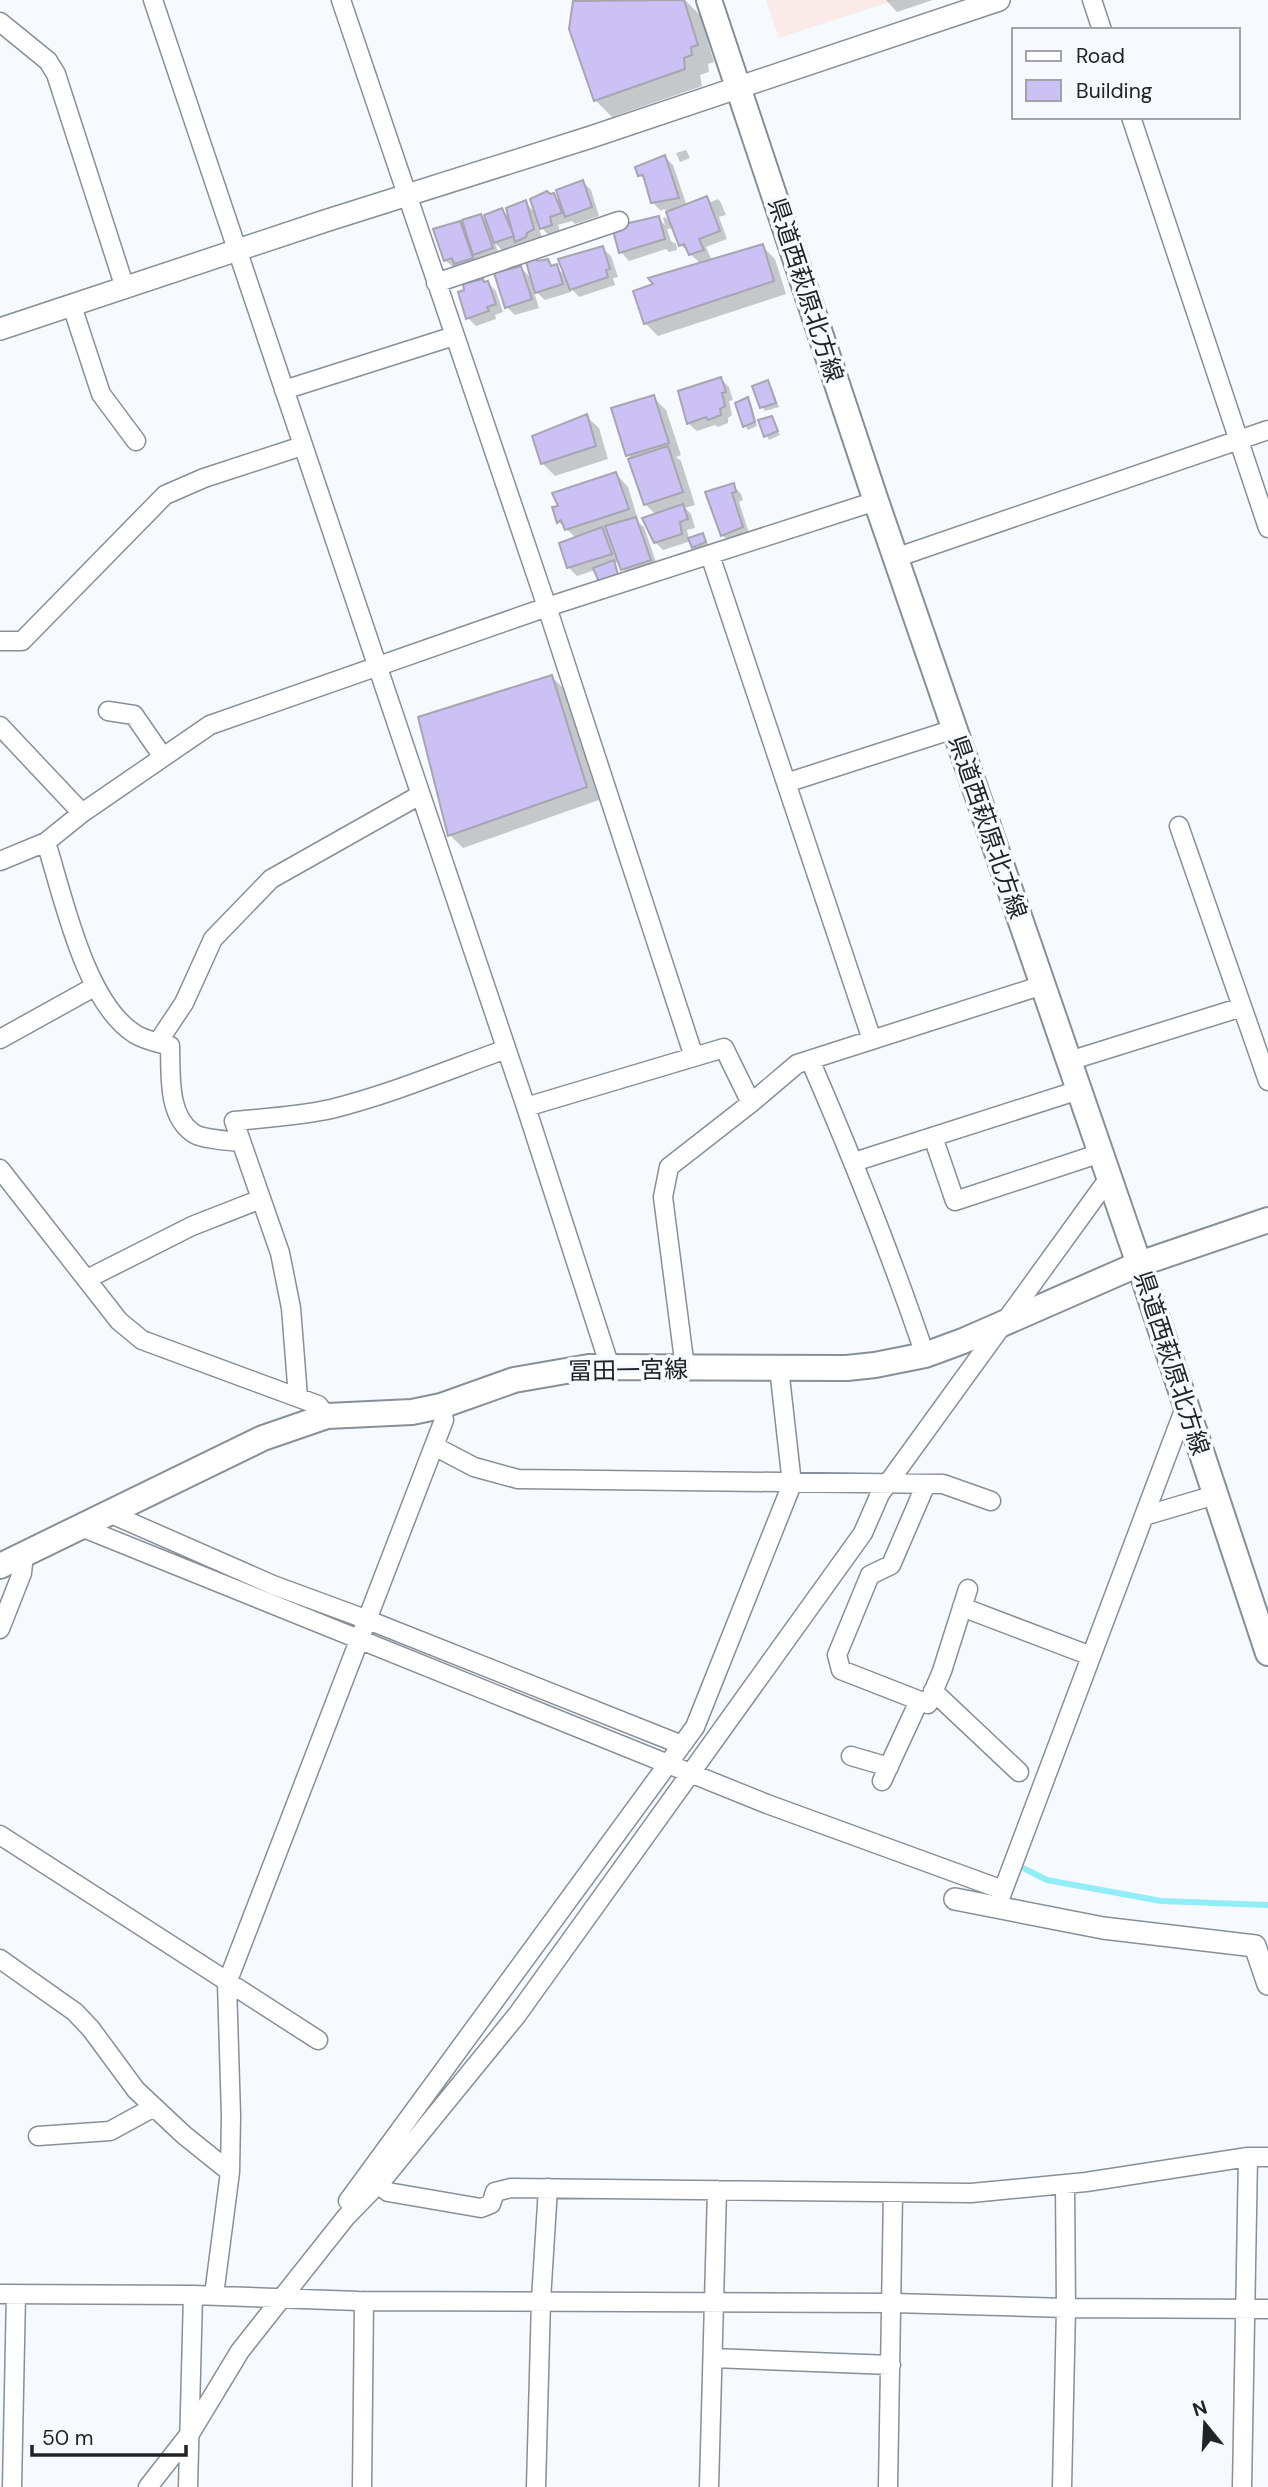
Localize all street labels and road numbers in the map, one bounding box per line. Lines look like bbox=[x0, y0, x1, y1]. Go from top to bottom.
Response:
street label: 県道西萩原北方線 bbox=[762, 194, 850, 386]
street label: 県道西萩原北方線 bbox=[942, 731, 1034, 923]
street label: 県道西萩原北方線 bbox=[1128, 1267, 1216, 1459]
street label: 冨田一宮線 bbox=[568, 1353, 688, 1387]

